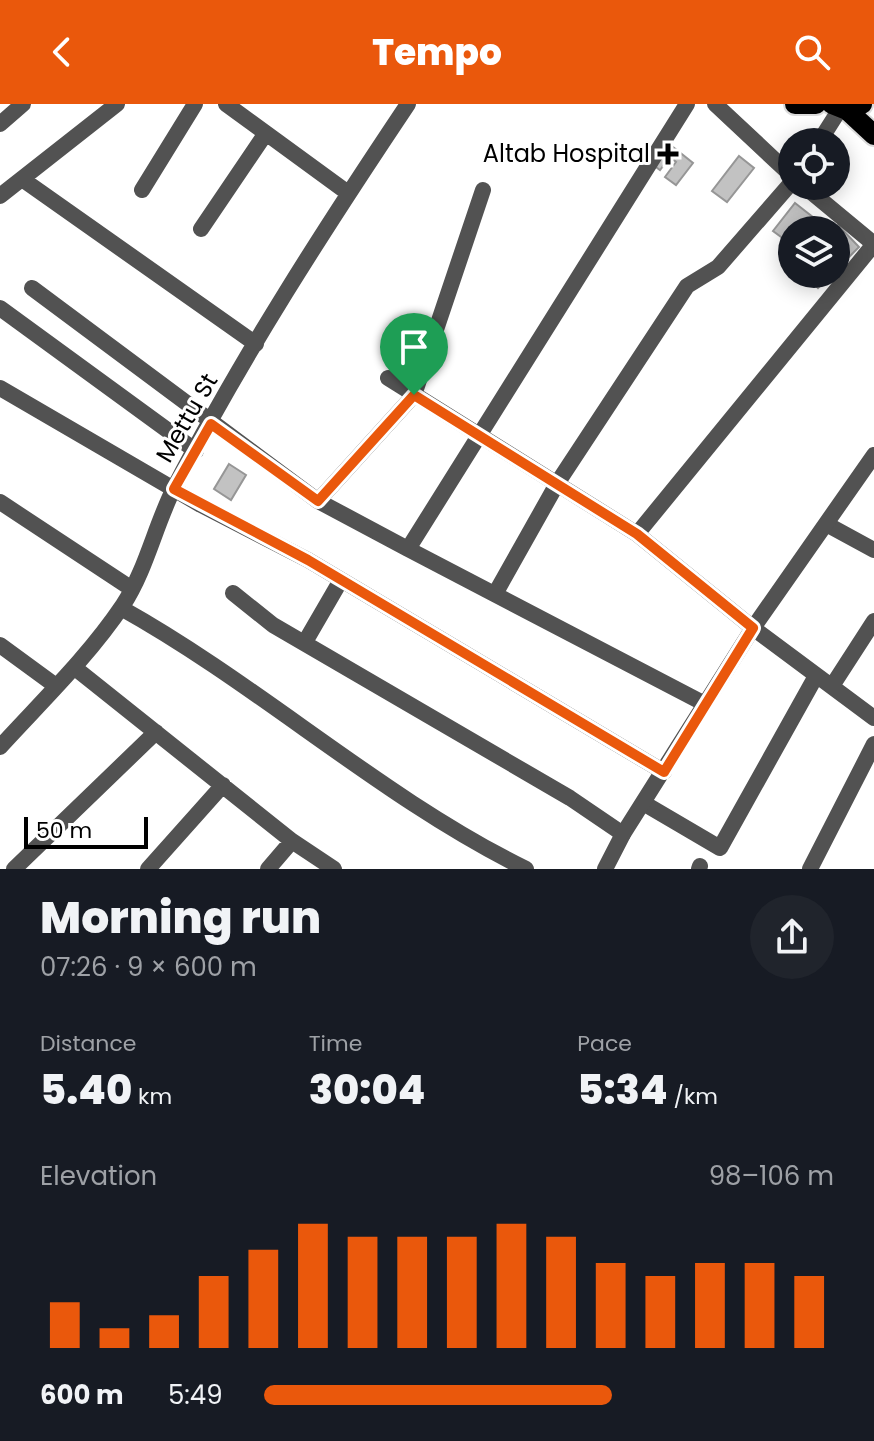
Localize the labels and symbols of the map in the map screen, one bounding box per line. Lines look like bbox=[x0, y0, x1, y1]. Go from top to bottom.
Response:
place label: Altab Hospital bbox=[483, 137, 650, 170]
marker: Altab Hospital bbox=[657, 143, 679, 165]
pin bbox=[380, 313, 448, 395]
street label: Mettu St bbox=[148, 367, 225, 468]
scale bar bbox=[24, 813, 148, 849]

